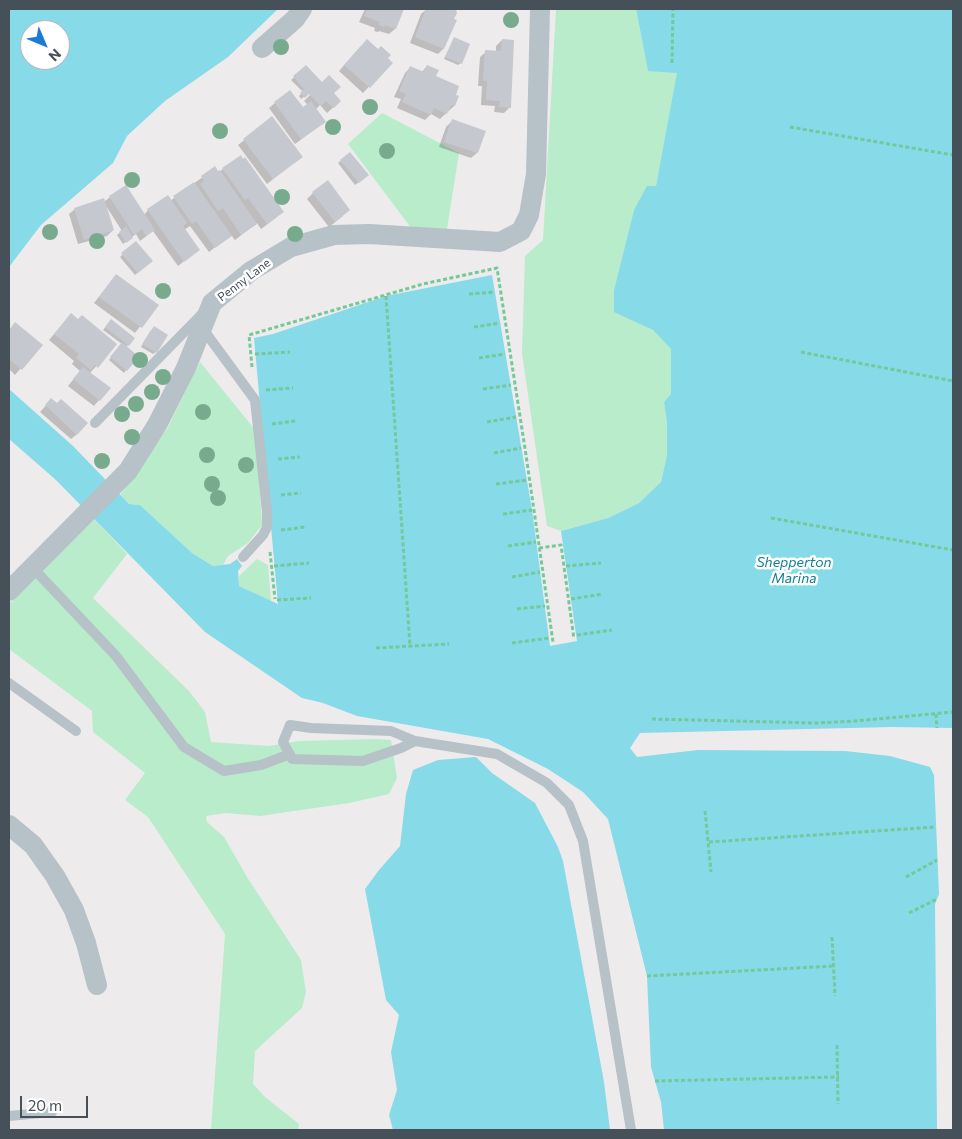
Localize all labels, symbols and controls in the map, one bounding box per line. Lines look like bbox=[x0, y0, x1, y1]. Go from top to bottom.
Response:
north arrow bbox=[20, 20, 70, 70]
text: N bbox=[46, 46, 65, 65]
street label: Penny Lane bbox=[215, 256, 273, 304]
water label: Shepperton Marina bbox=[756, 554, 832, 586]
scale bar bbox=[22, 1086, 90, 1118]
text: 20 m bbox=[28, 1096, 62, 1114]

